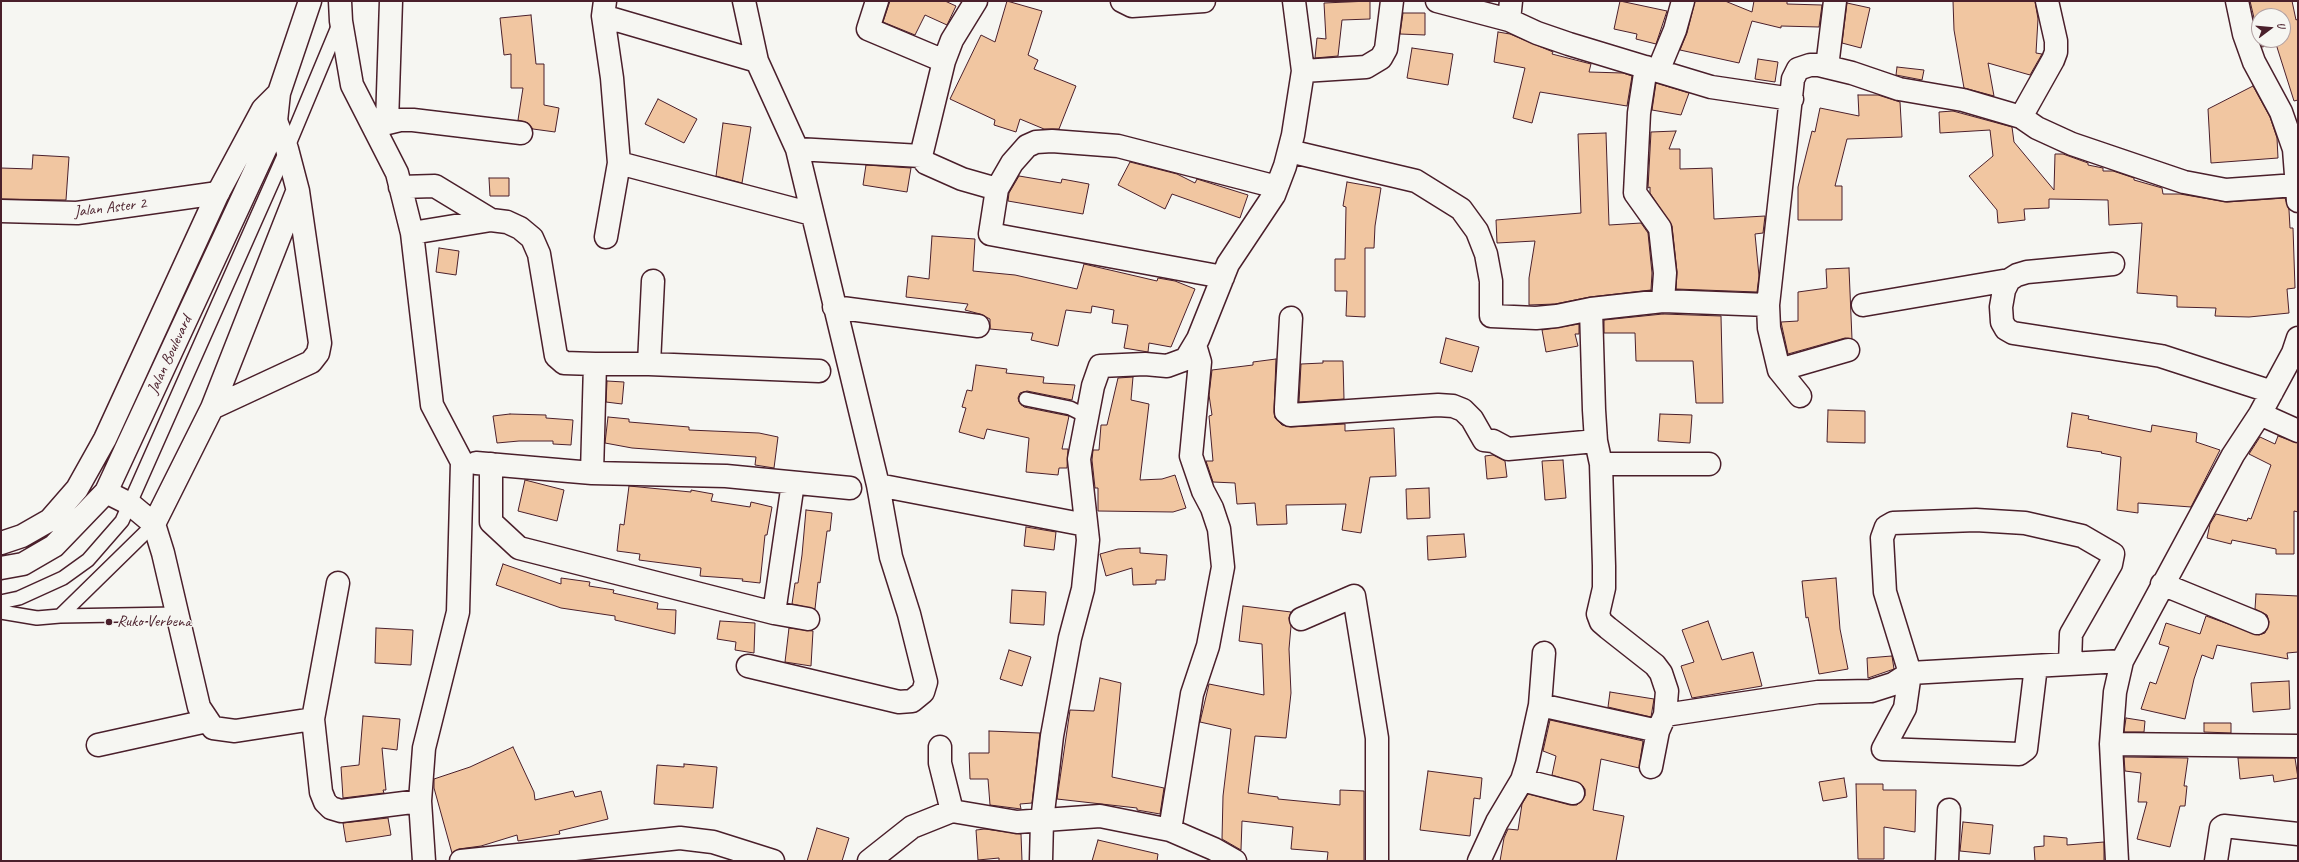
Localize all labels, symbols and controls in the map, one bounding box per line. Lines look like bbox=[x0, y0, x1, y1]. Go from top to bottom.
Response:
north arrow bbox=[2251, 8, 2291, 48]
text: U bbox=[2274, 20, 2289, 29]
street label: Jalan Aster 2 bbox=[73, 194, 147, 222]
street label: Jalan Boulevard bbox=[144, 313, 196, 397]
place label: Ruko Verbena bbox=[117, 612, 191, 632]
marker: Ruko Verbena bbox=[104, 617, 114, 627]

